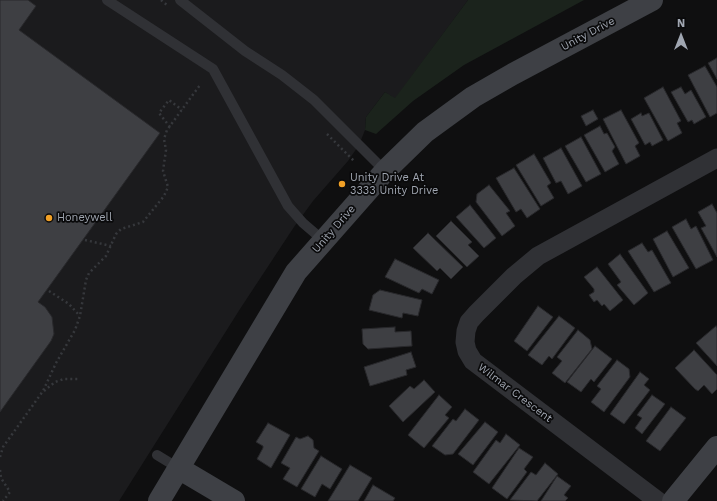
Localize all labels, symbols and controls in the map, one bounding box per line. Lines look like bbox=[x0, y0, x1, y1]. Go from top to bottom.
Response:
street label: Unity Drive bbox=[559, 14, 617, 54]
north arrow bbox=[661, 16, 701, 56]
text: N bbox=[677, 17, 685, 30]
place label: Unity Drive At 3333 Unity Drive bbox=[350, 171, 438, 197]
marker: Unity Drive At 3333 Unity Drive bbox=[337, 179, 347, 189]
street label: Unity Drive bbox=[310, 202, 358, 256]
place label: Honeywell bbox=[57, 211, 112, 225]
marker: Honeywell bbox=[44, 213, 54, 223]
street label: Wilmar Crescent bbox=[475, 361, 555, 425]

